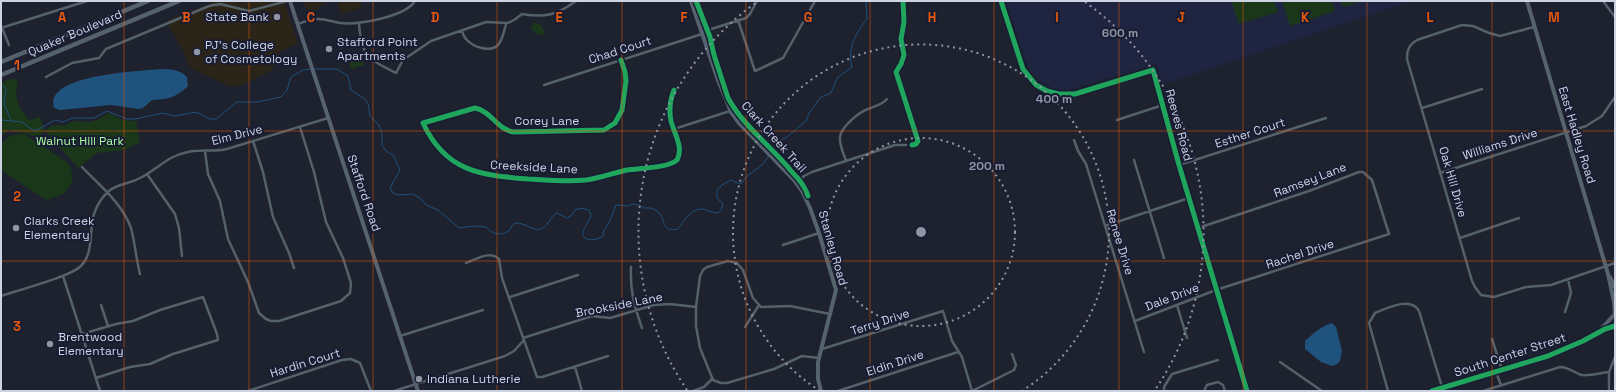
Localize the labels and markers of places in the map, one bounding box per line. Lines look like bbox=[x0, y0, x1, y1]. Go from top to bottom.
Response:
place label: State Bank bbox=[206, 9, 270, 25]
marker: State Bank bbox=[272, 12, 282, 22]
place label: Stafford Point Apartments bbox=[337, 34, 418, 64]
place label: PJ's College of Cosmetology bbox=[205, 37, 297, 67]
marker: Stafford Point Apartments bbox=[324, 44, 334, 54]
marker: PJ's College of Cosmetology bbox=[192, 47, 202, 57]
place label: Clarks Creek Elementary bbox=[24, 213, 95, 243]
marker: Clarks Creek Elementary bbox=[11, 223, 21, 233]
centre of rings bbox=[914, 225, 928, 239]
place label: Brentwood Elementary bbox=[58, 329, 124, 359]
marker: Brentwood Elementary bbox=[45, 339, 55, 349]
place label: Indiana Lutherie bbox=[427, 371, 521, 387]
marker: Indiana Lutherie bbox=[414, 374, 424, 384]

